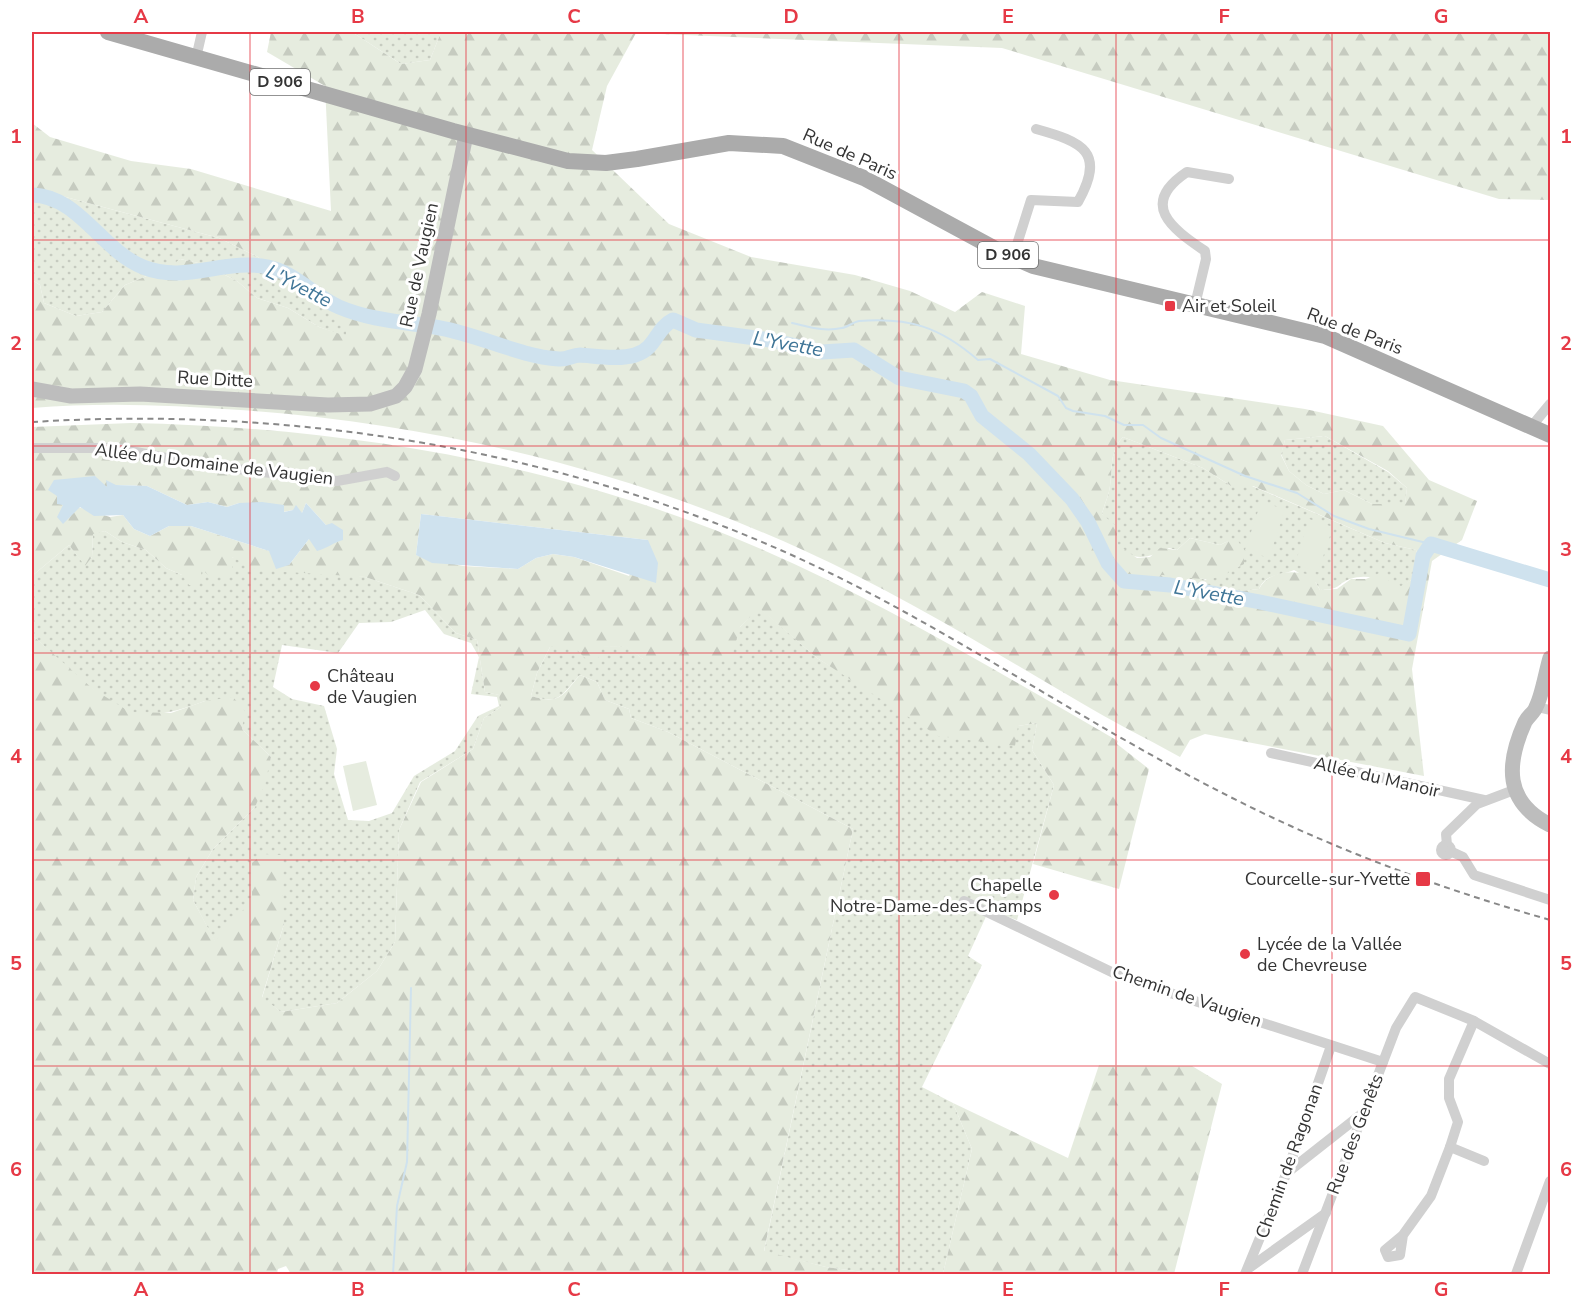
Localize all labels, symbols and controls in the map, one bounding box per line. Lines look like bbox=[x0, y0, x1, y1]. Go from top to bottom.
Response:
text: A bbox=[134, 3, 149, 30]
text: B bbox=[351, 3, 365, 30]
text: C bbox=[567, 3, 581, 30]
text: D bbox=[783, 3, 799, 30]
text: E bbox=[1002, 3, 1014, 30]
text: F bbox=[1218, 3, 1230, 30]
text: G bbox=[1434, 3, 1448, 30]
road number: D 906 bbox=[250, 69, 310, 95]
text: 1 bbox=[10, 123, 22, 150]
street label: Rue de Paris bbox=[799, 123, 901, 185]
text: 1 bbox=[1560, 123, 1572, 150]
street label: Rue de Vaugien bbox=[394, 201, 444, 329]
road number: D 906 bbox=[978, 242, 1038, 268]
water label: L'Yvette bbox=[261, 258, 337, 314]
place label: Air et Soleil bbox=[1182, 294, 1277, 318]
marker: Air et Soleil bbox=[1163, 299, 1177, 313]
street label: Rue de Paris bbox=[1304, 302, 1406, 360]
water label: L'Yvette bbox=[751, 325, 826, 364]
text: 2 bbox=[10, 330, 22, 357]
text: 2 bbox=[1560, 330, 1572, 357]
street label: Rue Ditte bbox=[177, 365, 253, 393]
street label: Allée du Domaine de Vaugien bbox=[94, 437, 334, 491]
text: 3 bbox=[10, 536, 22, 563]
text: 3 bbox=[1560, 536, 1572, 563]
water label: L'Yvette bbox=[1172, 574, 1247, 613]
place label: Château de Vaugien bbox=[327, 664, 417, 709]
marker: Château de Vaugien bbox=[308, 679, 322, 693]
text: 4 bbox=[10, 743, 22, 770]
text: 4 bbox=[1560, 743, 1572, 770]
street label: Allée du Manoir bbox=[1312, 751, 1443, 803]
place label: Courcelle-sur-Yvette bbox=[1245, 867, 1410, 891]
marker: Courcelle-sur-Yvette bbox=[1414, 870, 1432, 888]
place label: Chapelle Notre-Dame-des-Champs bbox=[830, 873, 1042, 918]
marker: Chapelle Notre-Dame-des-Champs bbox=[1047, 888, 1061, 902]
place label: Lycée de la Vallée de Chevreuse bbox=[1257, 932, 1402, 977]
marker: Lycée de la Vallée de Chevreuse bbox=[1238, 947, 1252, 961]
text: 5 bbox=[10, 950, 22, 977]
text: 5 bbox=[1560, 950, 1572, 977]
street label: Chemin de Vaugien bbox=[1109, 959, 1265, 1033]
street label: Rue des Genêts bbox=[1321, 1070, 1389, 1198]
street label: Chemin de Ragonan bbox=[1250, 1080, 1328, 1242]
text: 6 bbox=[10, 1156, 22, 1183]
text: 6 bbox=[1560, 1156, 1572, 1183]
text: A bbox=[134, 1276, 149, 1303]
text: B bbox=[351, 1276, 365, 1303]
text: C bbox=[567, 1276, 581, 1303]
text: D bbox=[783, 1276, 799, 1303]
text: E bbox=[1002, 1276, 1014, 1303]
text: F bbox=[1218, 1276, 1230, 1303]
text: G bbox=[1434, 1276, 1448, 1303]

